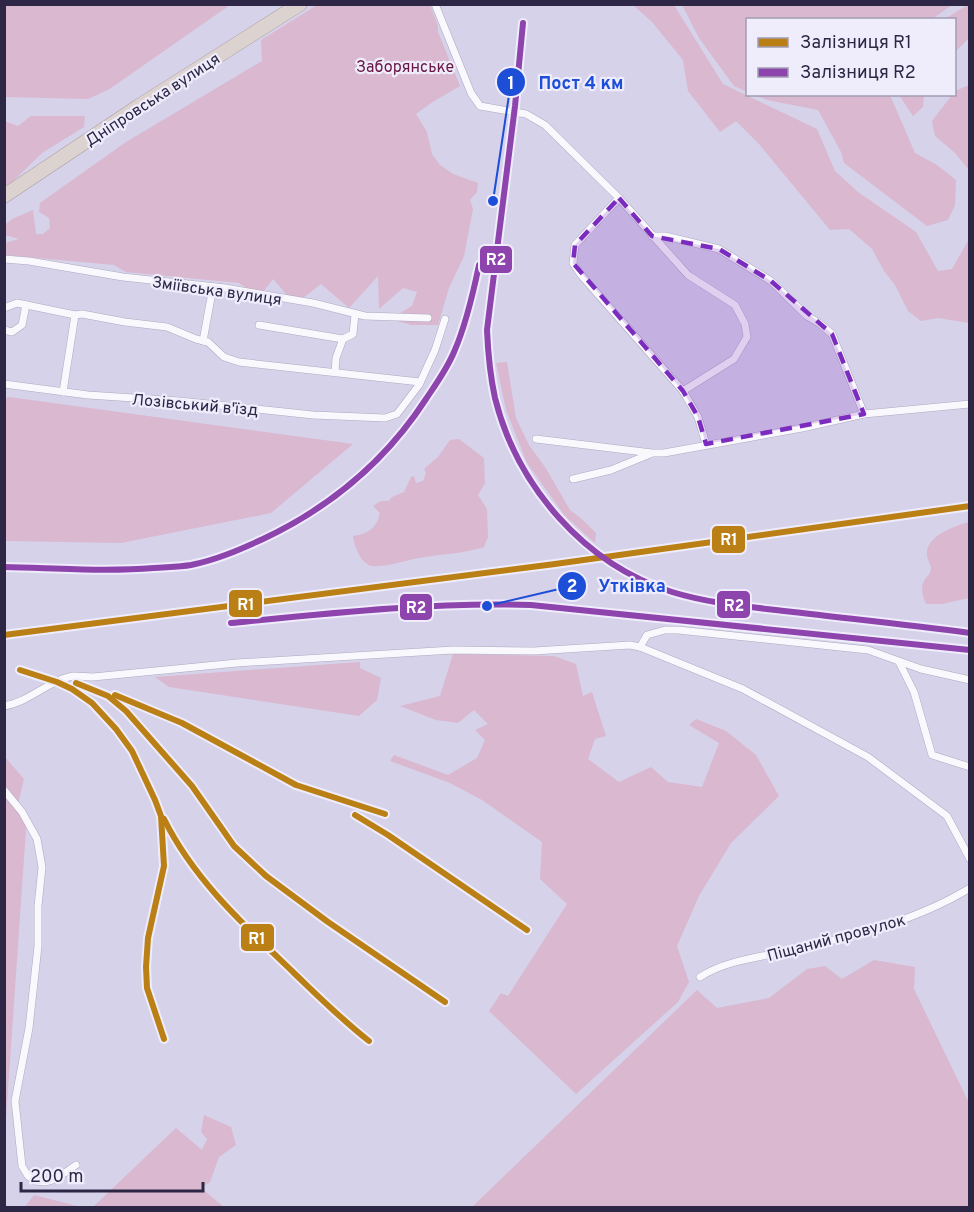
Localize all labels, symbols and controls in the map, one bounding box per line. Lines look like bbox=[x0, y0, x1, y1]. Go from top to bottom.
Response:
legend bbox=[746, 18, 956, 96]
text: Залізниця R1 bbox=[800, 32, 912, 55]
street label: Дніпровська вулиця bbox=[82, 50, 224, 152]
park label: Заборянське bbox=[356, 58, 454, 78]
text: Залізниця R2 bbox=[800, 62, 916, 85]
callout: Пост 4 км bbox=[496, 64, 635, 100]
text: 1 bbox=[507, 73, 515, 96]
text: Пост 4 км bbox=[538, 73, 624, 96]
line badge: R2 bbox=[479, 245, 513, 274]
text: R2 bbox=[486, 251, 506, 271]
street label: Зміївська вулиця bbox=[151, 273, 283, 311]
street label: Лозівський в'їзд bbox=[131, 390, 259, 421]
line badge: R1 bbox=[711, 525, 746, 554]
text: R1 bbox=[720, 531, 738, 551]
callout: Уткiвка bbox=[557, 568, 678, 604]
text: 2 bbox=[566, 576, 578, 599]
text: Уткiвка bbox=[598, 576, 666, 599]
line badge: R1 bbox=[228, 589, 263, 618]
line badge: R2 bbox=[716, 590, 751, 619]
line badge: R2 bbox=[399, 593, 433, 621]
text: R1 bbox=[237, 596, 255, 616]
text: R2 bbox=[724, 597, 744, 617]
text: R2 bbox=[406, 599, 426, 619]
street label: Піщаний провулок bbox=[765, 911, 908, 967]
line badge: R1 bbox=[240, 923, 275, 952]
text: R1 bbox=[248, 930, 266, 950]
scale bar bbox=[21, 1155, 202, 1193]
text: 200 m bbox=[30, 1166, 83, 1189]

